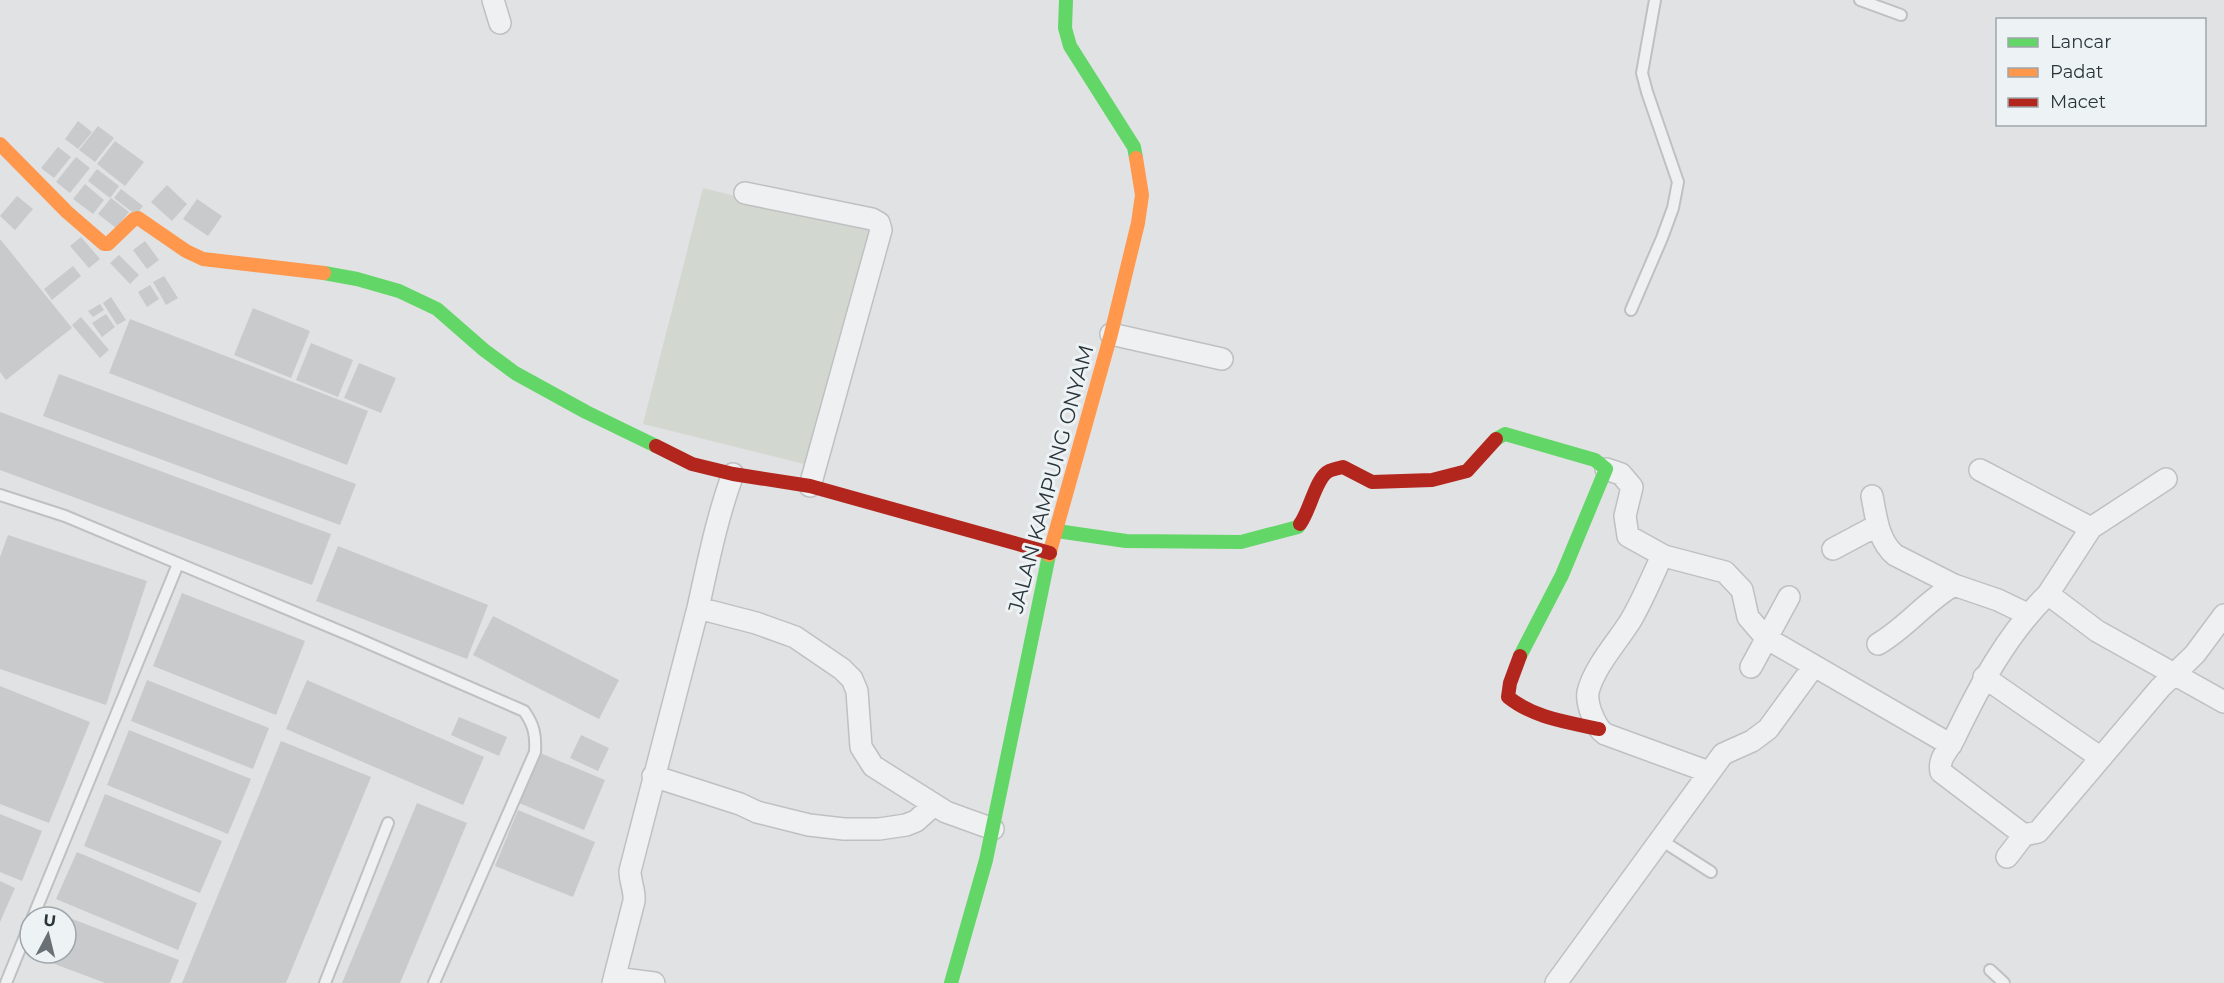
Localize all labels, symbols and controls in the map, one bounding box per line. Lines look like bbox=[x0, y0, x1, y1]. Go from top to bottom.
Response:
legend bbox=[1996, 18, 2206, 126]
text: Lancar bbox=[2050, 31, 2111, 53]
text: Padat bbox=[2050, 61, 2103, 83]
text: Macet bbox=[2050, 91, 2106, 113]
street label: JALAN KAMPUNG ONYAM bbox=[1002, 342, 1098, 617]
north arrow bbox=[18, 905, 78, 965]
text: U bbox=[42, 910, 57, 931]

